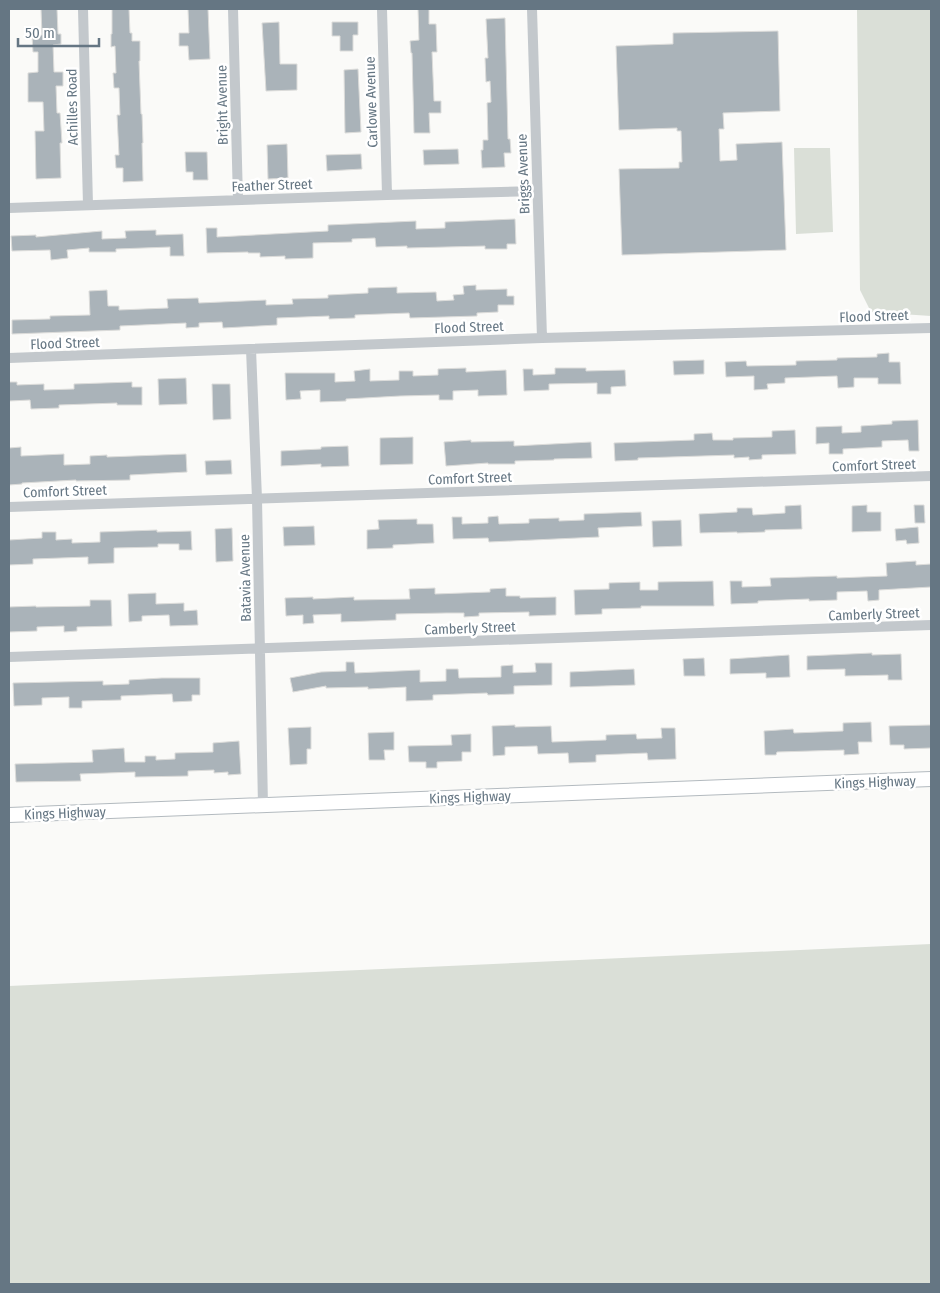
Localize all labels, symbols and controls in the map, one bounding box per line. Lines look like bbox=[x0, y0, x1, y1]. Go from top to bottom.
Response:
scale bar bbox=[18, 15, 99, 47]
text: 50 m bbox=[25, 24, 55, 42]
street label: Carlowe Avenue bbox=[361, 56, 382, 148]
street label: Bright Avenue bbox=[213, 65, 232, 145]
street label: Achilles Road bbox=[63, 68, 82, 146]
street label: Briggs Avenue bbox=[514, 133, 533, 214]
street label: Feather Street bbox=[231, 176, 313, 195]
street label: Flood Street bbox=[839, 307, 909, 326]
street label: Flood Street bbox=[434, 318, 504, 337]
street label: Flood Street bbox=[30, 334, 100, 353]
street label: Comfort Street bbox=[832, 456, 917, 475]
street label: Comfort Street bbox=[428, 469, 513, 488]
street label: Comfort Street bbox=[23, 482, 108, 501]
street label: Batavia Avenue bbox=[236, 534, 255, 622]
street label: Camberly Street bbox=[828, 604, 920, 625]
street label: Camberly Street bbox=[424, 618, 516, 639]
street label: Kings Highway bbox=[834, 773, 917, 792]
street label: Kings Highway bbox=[429, 788, 512, 807]
street label: Kings Highway bbox=[24, 804, 107, 823]

